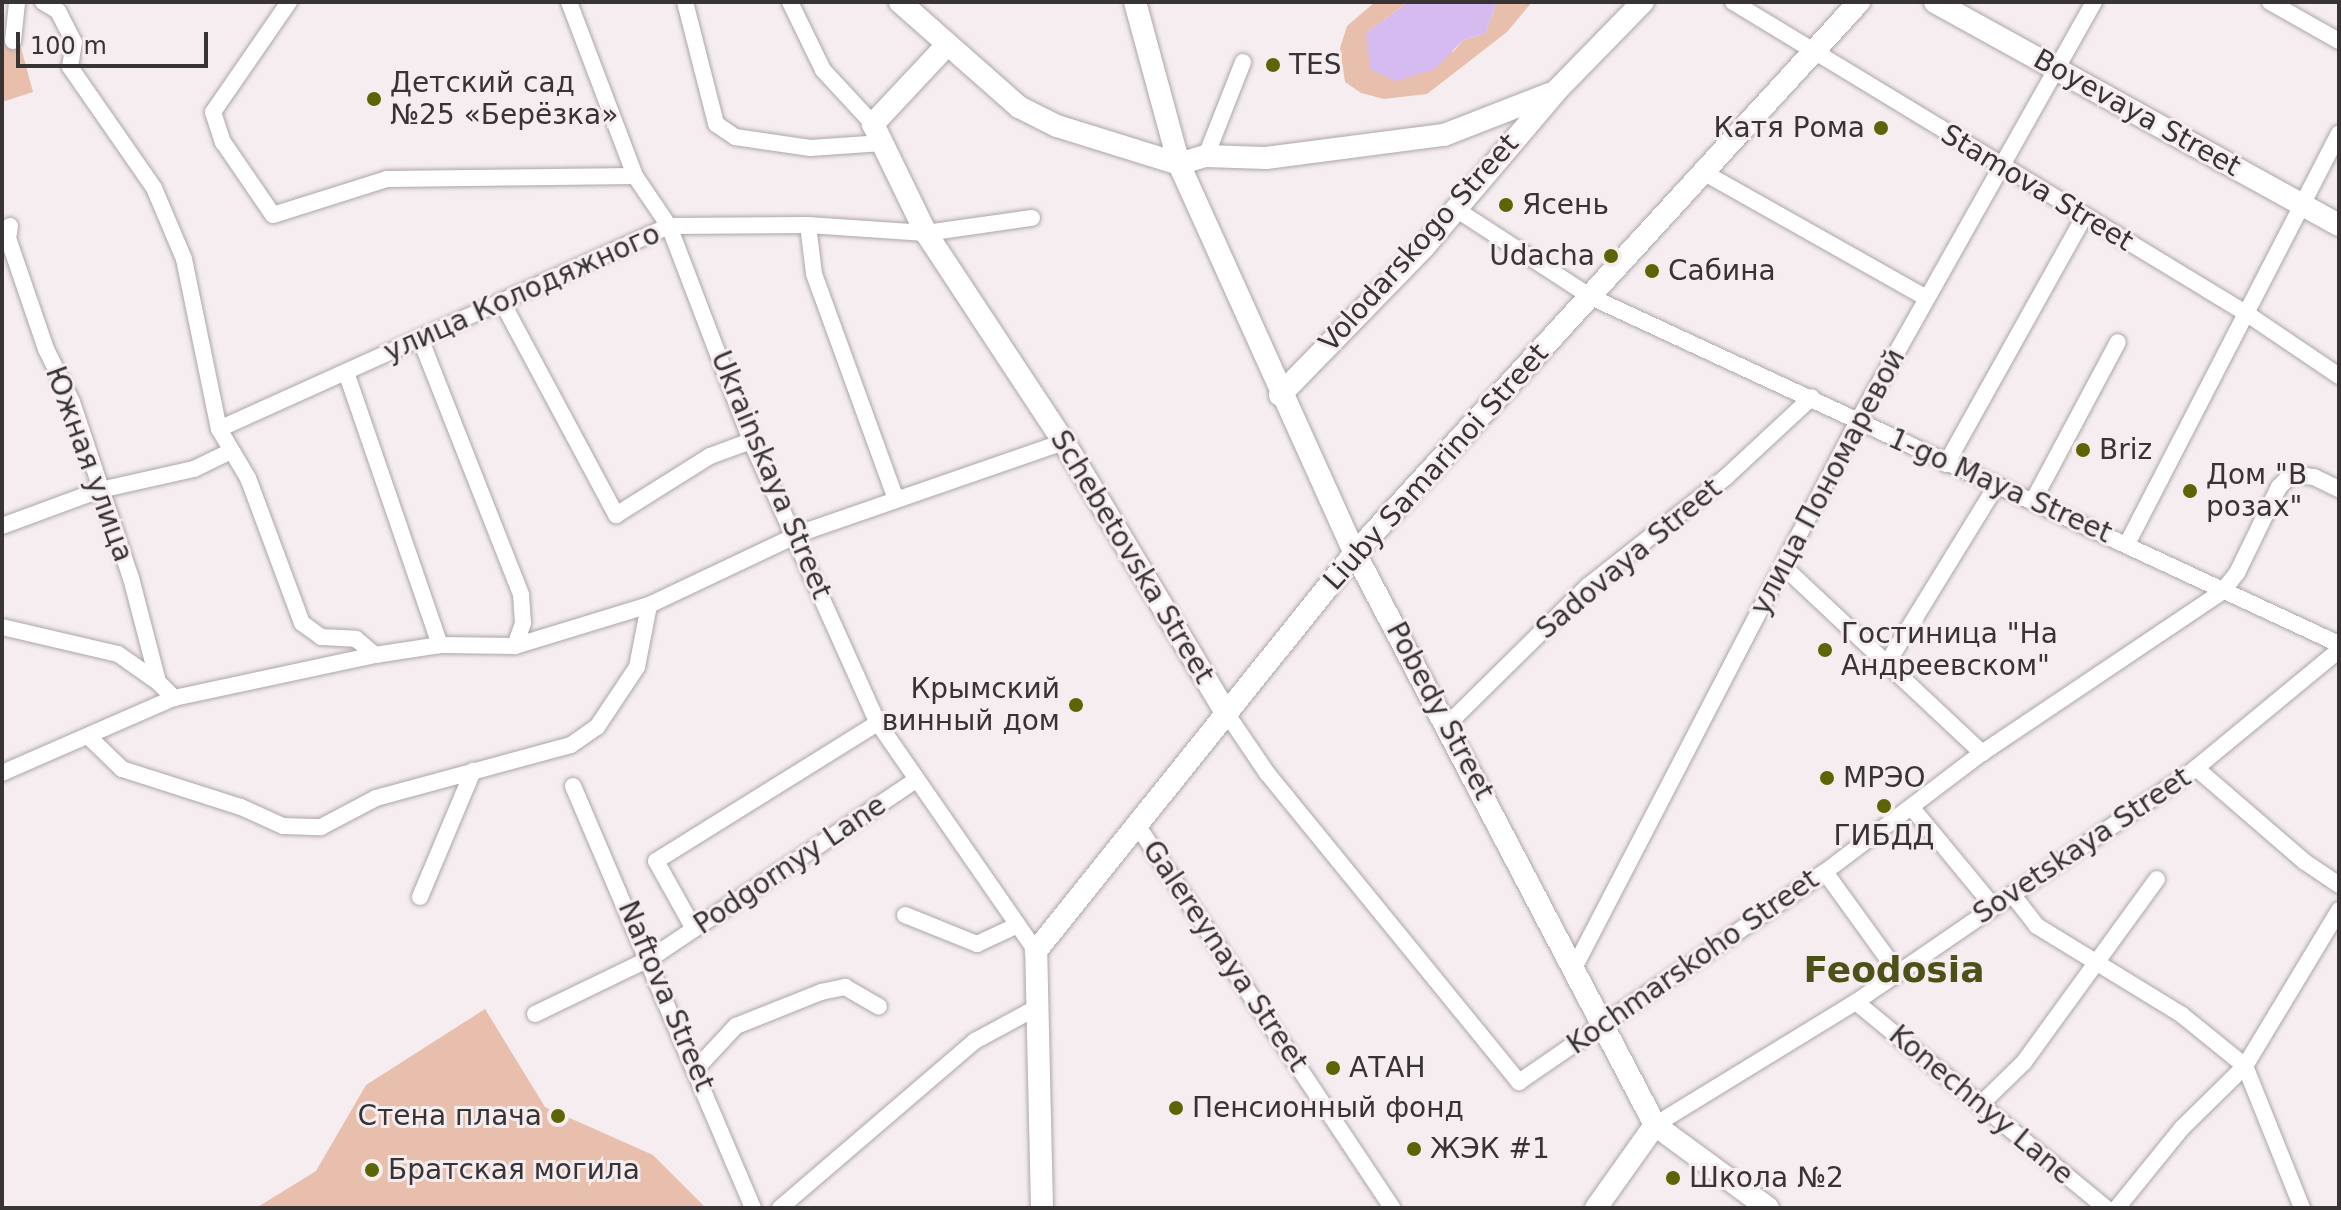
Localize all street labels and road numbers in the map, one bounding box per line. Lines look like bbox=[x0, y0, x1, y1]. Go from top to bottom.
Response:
street label: Boyevaya Street bbox=[2028, 42, 2246, 184]
street label: Stamova Street bbox=[1935, 117, 2139, 259]
street label: Volodarskogo Street bbox=[1312, 127, 1526, 359]
street label: улица Колодяжного bbox=[379, 217, 665, 369]
street label: Liuby Samarinoi Street bbox=[1317, 337, 1555, 597]
street label: улица Пономаревой bbox=[1744, 343, 1912, 621]
street label: Ukrainskaya Street bbox=[704, 346, 838, 604]
street label: Южная улица bbox=[38, 362, 140, 566]
street label: 1-go Maya Street bbox=[1883, 422, 2117, 550]
street label: Schebetovska Street bbox=[1043, 424, 1221, 690]
street label: Sadovaya Street bbox=[1530, 472, 1728, 646]
street label: Pobedy Street bbox=[1379, 616, 1501, 806]
street label: Sovetskaya Street bbox=[1967, 761, 2197, 931]
street label: Podgornyy Lane bbox=[688, 788, 892, 942]
street label: Galereynaya Street bbox=[1135, 834, 1315, 1078]
street label: Kochmarskoho Street bbox=[1561, 862, 1825, 1062]
street label: Naftova Street bbox=[611, 896, 721, 1096]
street label: Konechnyy Lane bbox=[1882, 1018, 2080, 1192]

